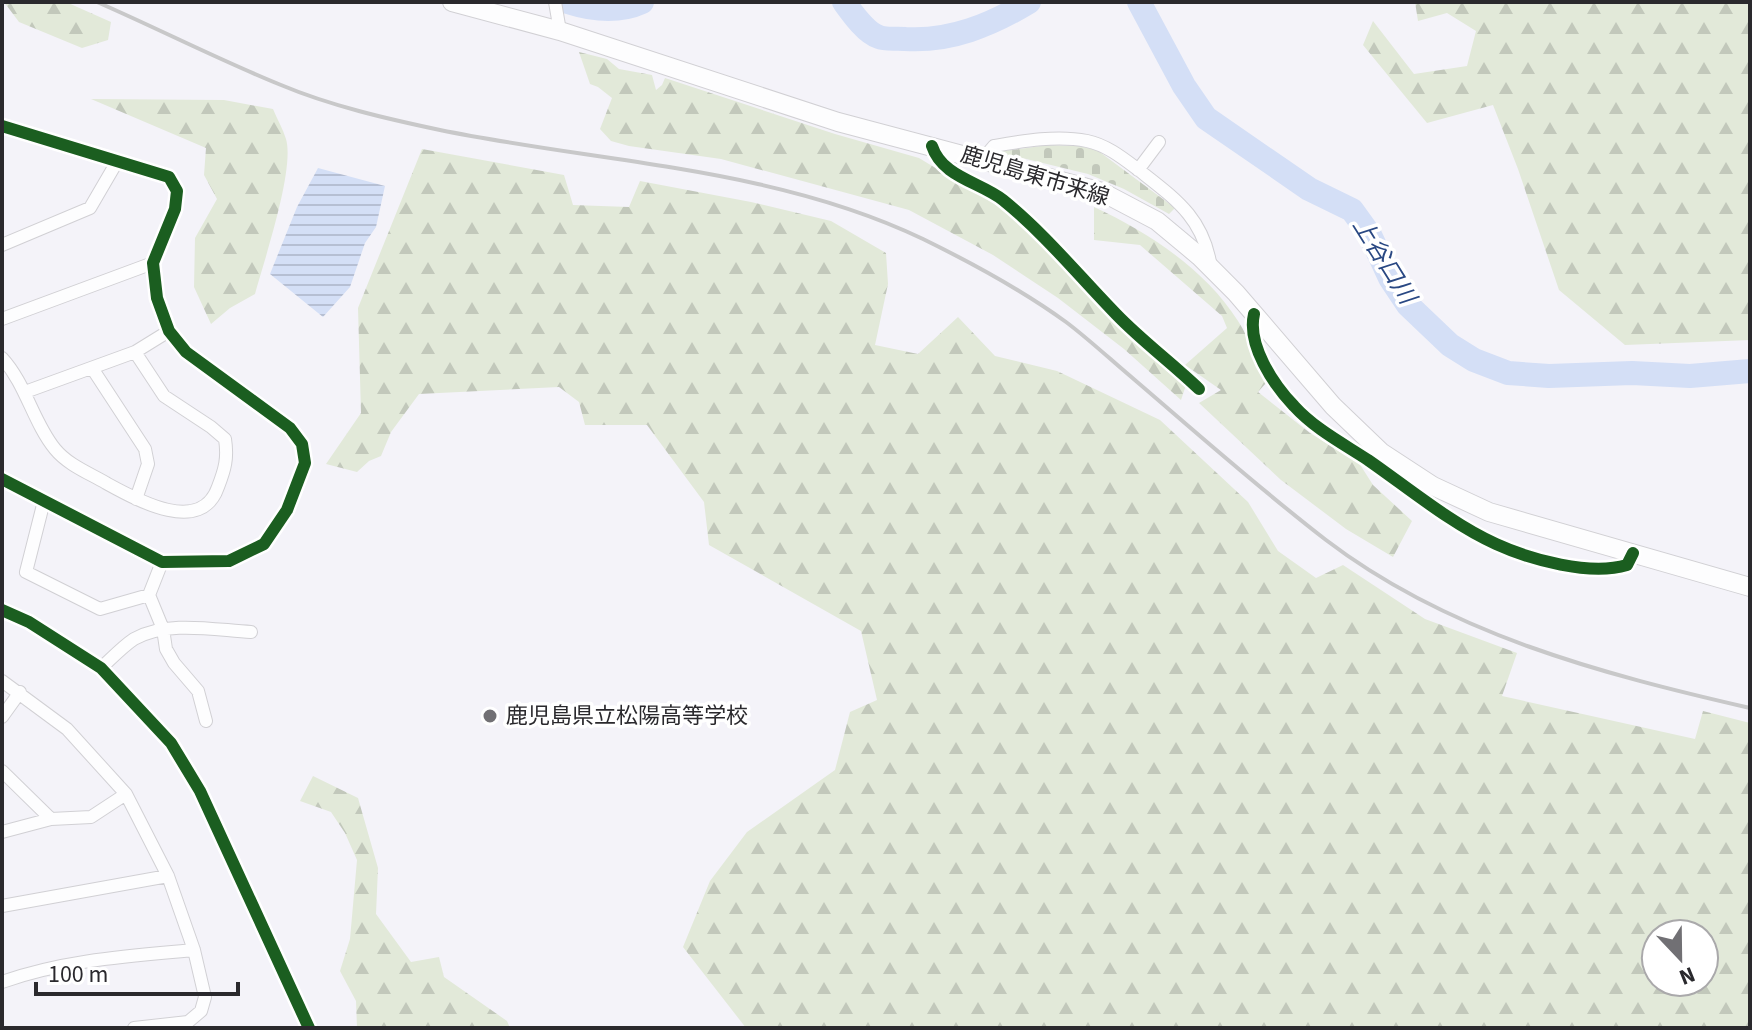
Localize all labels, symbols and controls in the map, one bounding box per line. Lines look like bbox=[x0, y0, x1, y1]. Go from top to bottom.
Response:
street label: 鹿児島東市来線 bbox=[957, 138, 1113, 214]
water label: 上谷口川 bbox=[1344, 211, 1426, 314]
place label: 鹿児島県立松陽高等学校 bbox=[506, 700, 748, 732]
marker: 鹿児島県立松陽高等学校 bbox=[481, 707, 499, 725]
north arrow bbox=[1640, 918, 1720, 998]
scale bar bbox=[36, 946, 238, 996]
text: 100 m bbox=[48, 957, 108, 992]
text: N bbox=[1674, 958, 1700, 993]

